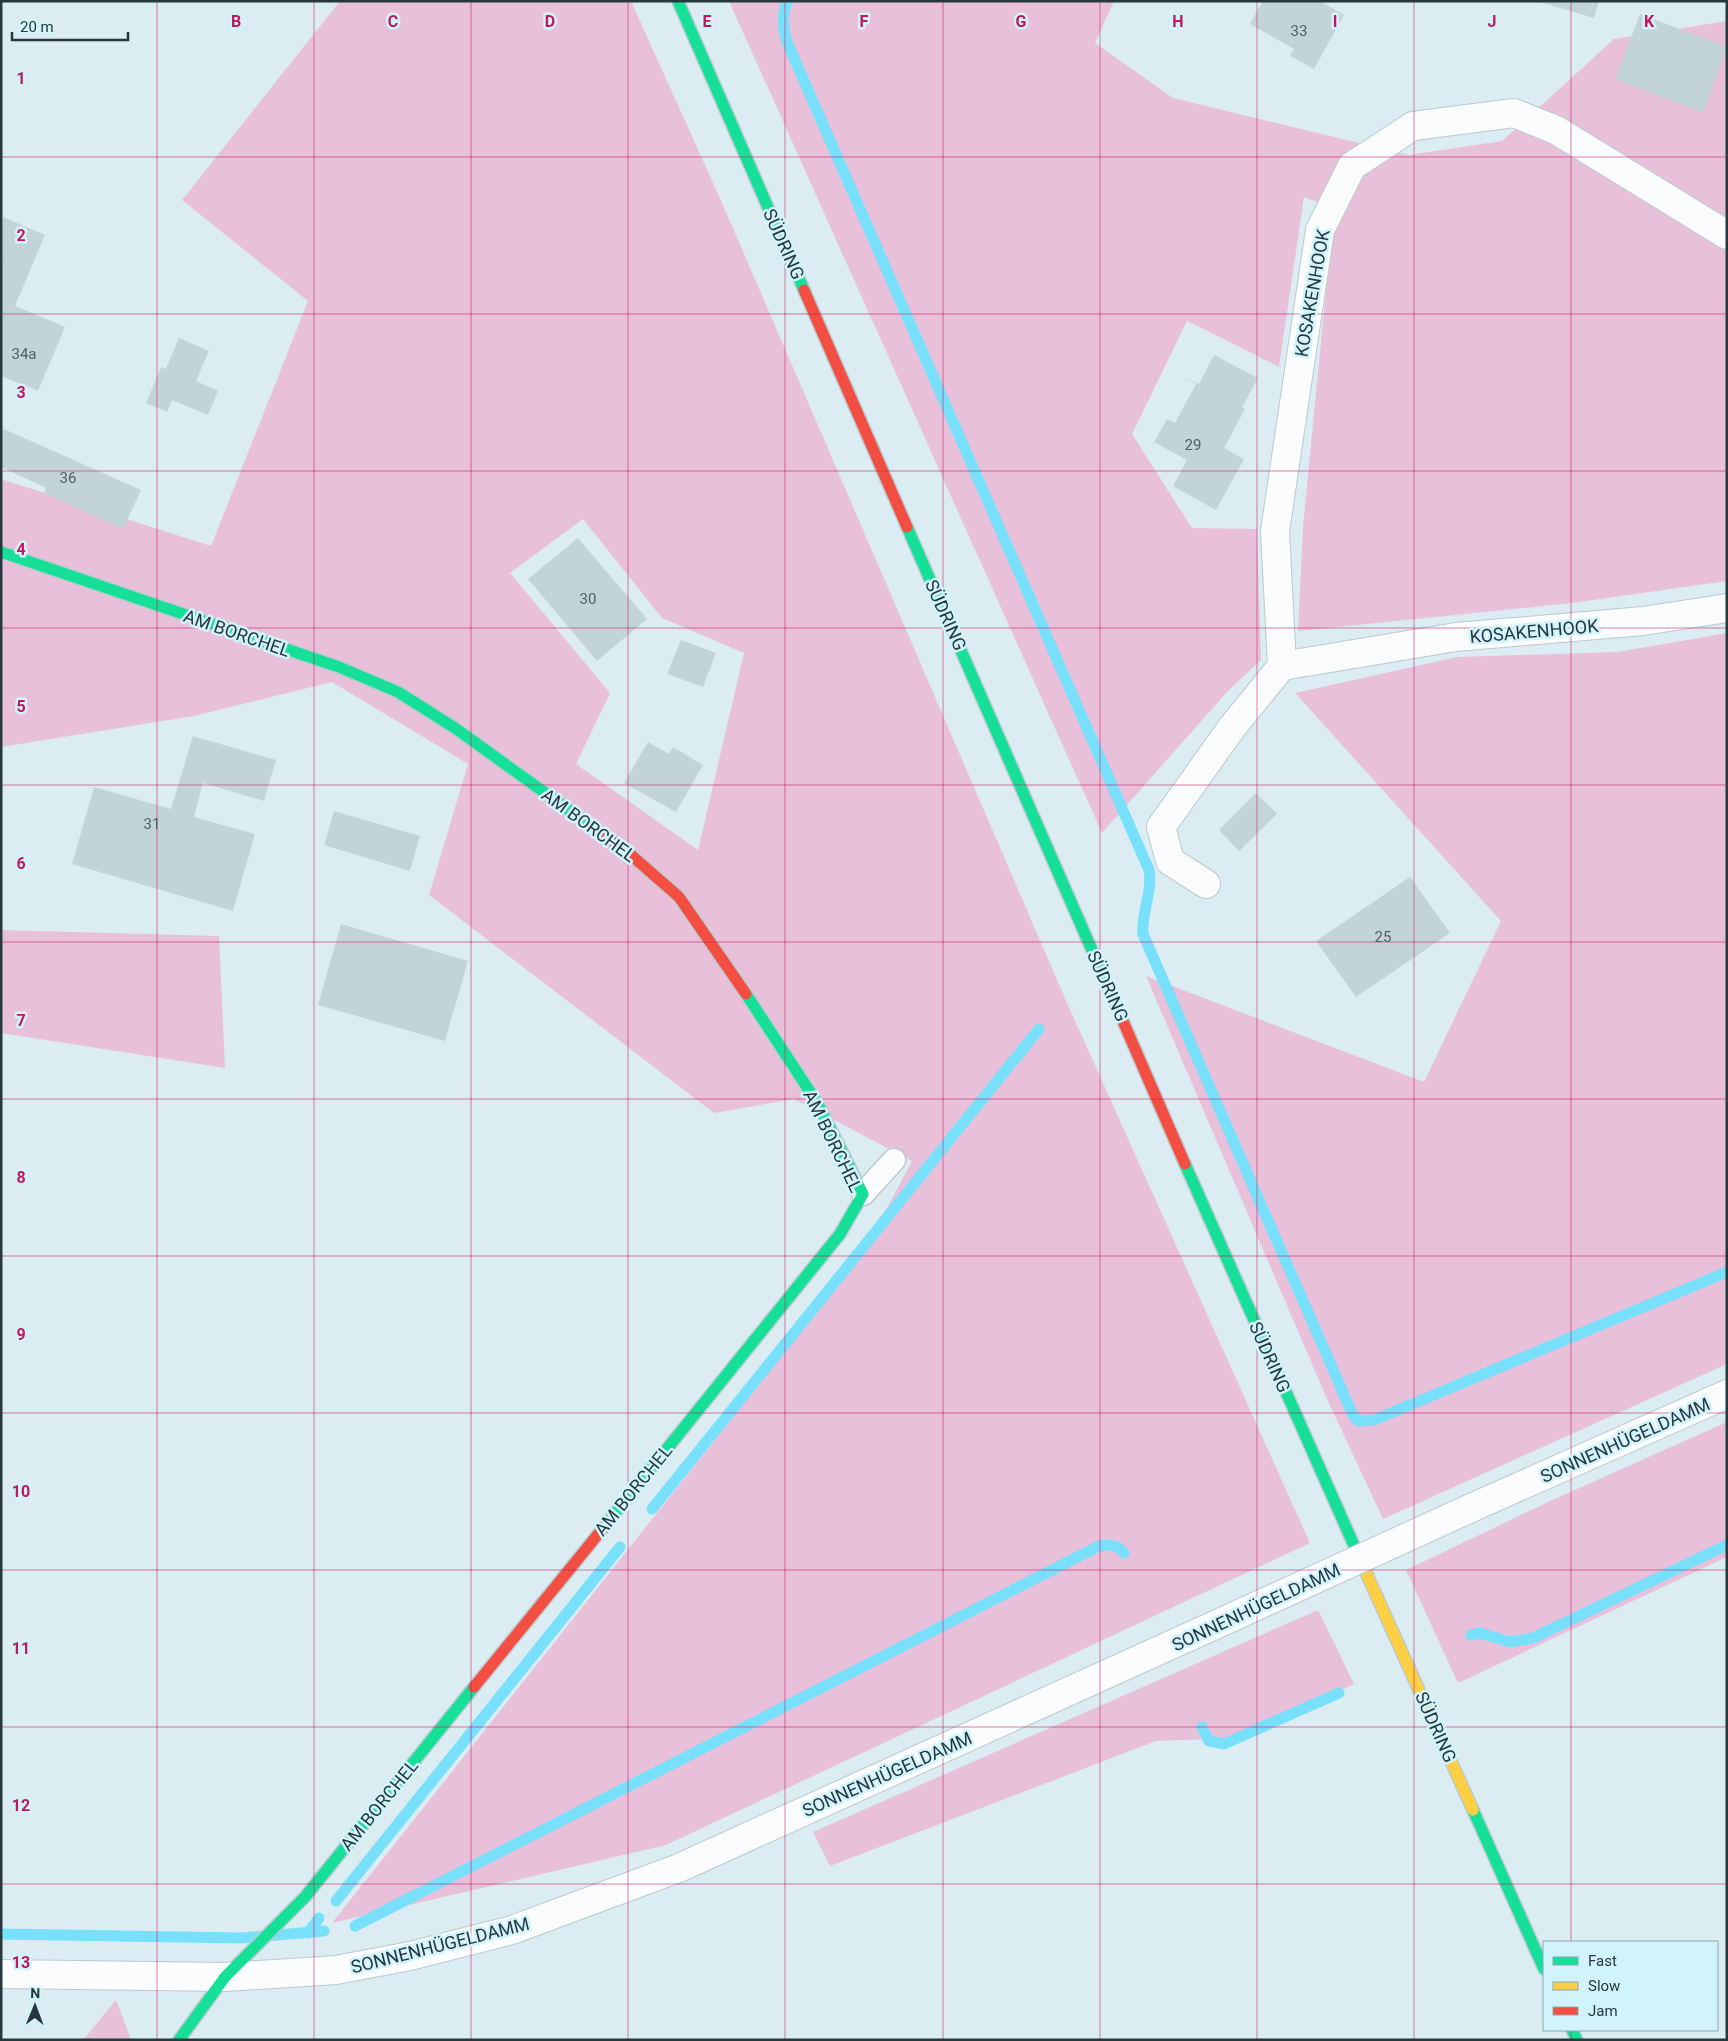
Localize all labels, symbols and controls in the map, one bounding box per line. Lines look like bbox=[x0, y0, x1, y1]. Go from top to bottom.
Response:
scale bar bbox=[12, 10, 129, 42]
text: B bbox=[231, 12, 241, 31]
text: C bbox=[388, 12, 398, 31]
text: D bbox=[545, 12, 555, 31]
text: E bbox=[703, 12, 712, 31]
text: F bbox=[860, 12, 869, 31]
text: G bbox=[1016, 12, 1027, 31]
text: H bbox=[1172, 12, 1184, 31]
text: I bbox=[1333, 12, 1337, 31]
text: J bbox=[1488, 12, 1496, 31]
text: K bbox=[1644, 12, 1655, 31]
text: 20 m bbox=[20, 18, 54, 36]
house number: 33 bbox=[1291, 22, 1307, 40]
text: 1 bbox=[16, 69, 26, 88]
street label: SÜDRING bbox=[759, 205, 809, 283]
text: 2 bbox=[16, 226, 26, 245]
street label: KOSAKENHOOK bbox=[1290, 227, 1334, 358]
house number: 34a bbox=[11, 345, 37, 363]
text: 3 bbox=[16, 383, 26, 402]
house number: 29 bbox=[1185, 436, 1201, 454]
house number: 36 bbox=[60, 469, 76, 487]
text: 4 bbox=[16, 540, 26, 559]
street label: SÜDRING bbox=[921, 576, 971, 654]
house number: 30 bbox=[580, 590, 596, 608]
street label: AM BORCHEL bbox=[181, 605, 293, 661]
street label: KOSAKENHOOK bbox=[1469, 615, 1600, 647]
text: 5 bbox=[16, 697, 26, 716]
street label: AM BORCHEL bbox=[538, 784, 640, 866]
house number: 31 bbox=[144, 815, 160, 833]
text: 6 bbox=[16, 854, 26, 873]
house number: 25 bbox=[1375, 928, 1391, 946]
street label: SÜDRING bbox=[1083, 947, 1133, 1025]
text: 7 bbox=[16, 1011, 26, 1030]
street label: AM BORCHEL bbox=[799, 1086, 867, 1196]
text: 8 bbox=[16, 1168, 26, 1187]
street label: SÜDRING bbox=[1245, 1318, 1295, 1396]
text: 9 bbox=[16, 1325, 26, 1344]
street label: SONNENHÜGELDAMM bbox=[1537, 1393, 1713, 1487]
street label: AM BORCHEL bbox=[590, 1440, 676, 1540]
text: 10 bbox=[12, 1482, 30, 1501]
street label: SONNENHÜGELDAMM bbox=[1168, 1559, 1344, 1655]
text: 11 bbox=[12, 1639, 30, 1658]
street label: SÜDRING bbox=[1411, 1688, 1461, 1766]
street label: SONNENHÜGELDAMM bbox=[799, 1727, 975, 1821]
street label: AM BORCHEL bbox=[336, 1755, 422, 1855]
text: 12 bbox=[12, 1796, 30, 1815]
street label: SONNENHÜGELDAMM bbox=[349, 1913, 531, 1977]
legend bbox=[1543, 1941, 1718, 2031]
text: Fast bbox=[1588, 1952, 1617, 1970]
text: 13 bbox=[12, 1953, 30, 1972]
text: Slow bbox=[1588, 1977, 1620, 1995]
north arrow bbox=[10, 1981, 60, 2031]
text: N bbox=[30, 1985, 40, 2001]
text: Jam bbox=[1588, 2002, 1618, 2020]

